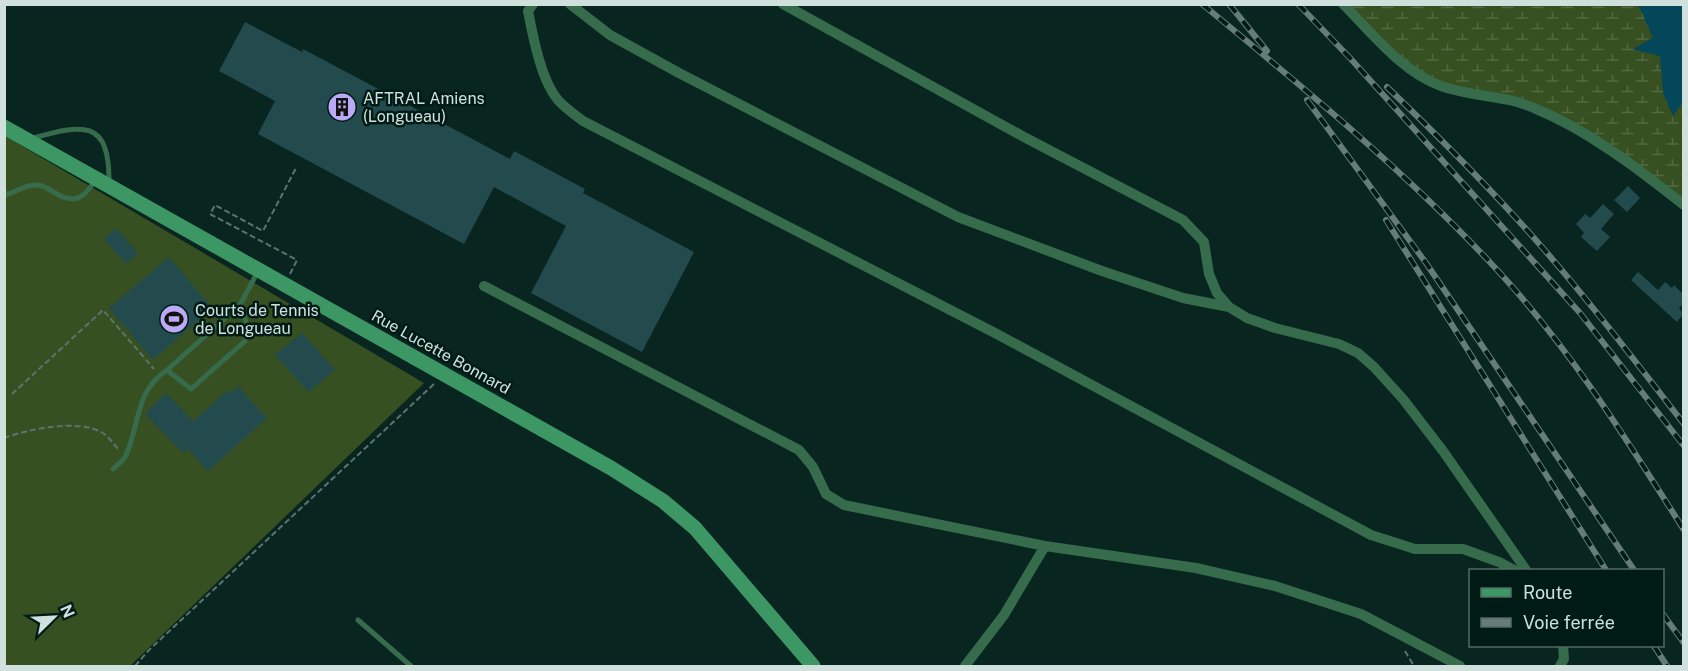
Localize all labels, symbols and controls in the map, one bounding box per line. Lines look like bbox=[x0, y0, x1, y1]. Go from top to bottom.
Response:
place label: AFTRAL Amiens (Longueau) bbox=[363, 89, 485, 126]
building icon: AFTRAL Amiens (Longueau) bbox=[326, 91, 358, 123]
place label: Courts de Tennis de Longueau bbox=[195, 301, 319, 338]
sports icon: Courts de Tennis de Longueau bbox=[158, 303, 190, 335]
street label: Rue Lucette Bonnard bbox=[368, 306, 514, 398]
legend bbox=[1469, 569, 1664, 647]
text: Route bbox=[1523, 582, 1572, 603]
north arrow bbox=[24, 587, 84, 647]
text: N bbox=[56, 602, 78, 621]
text: Voie ferrée bbox=[1523, 612, 1615, 633]

